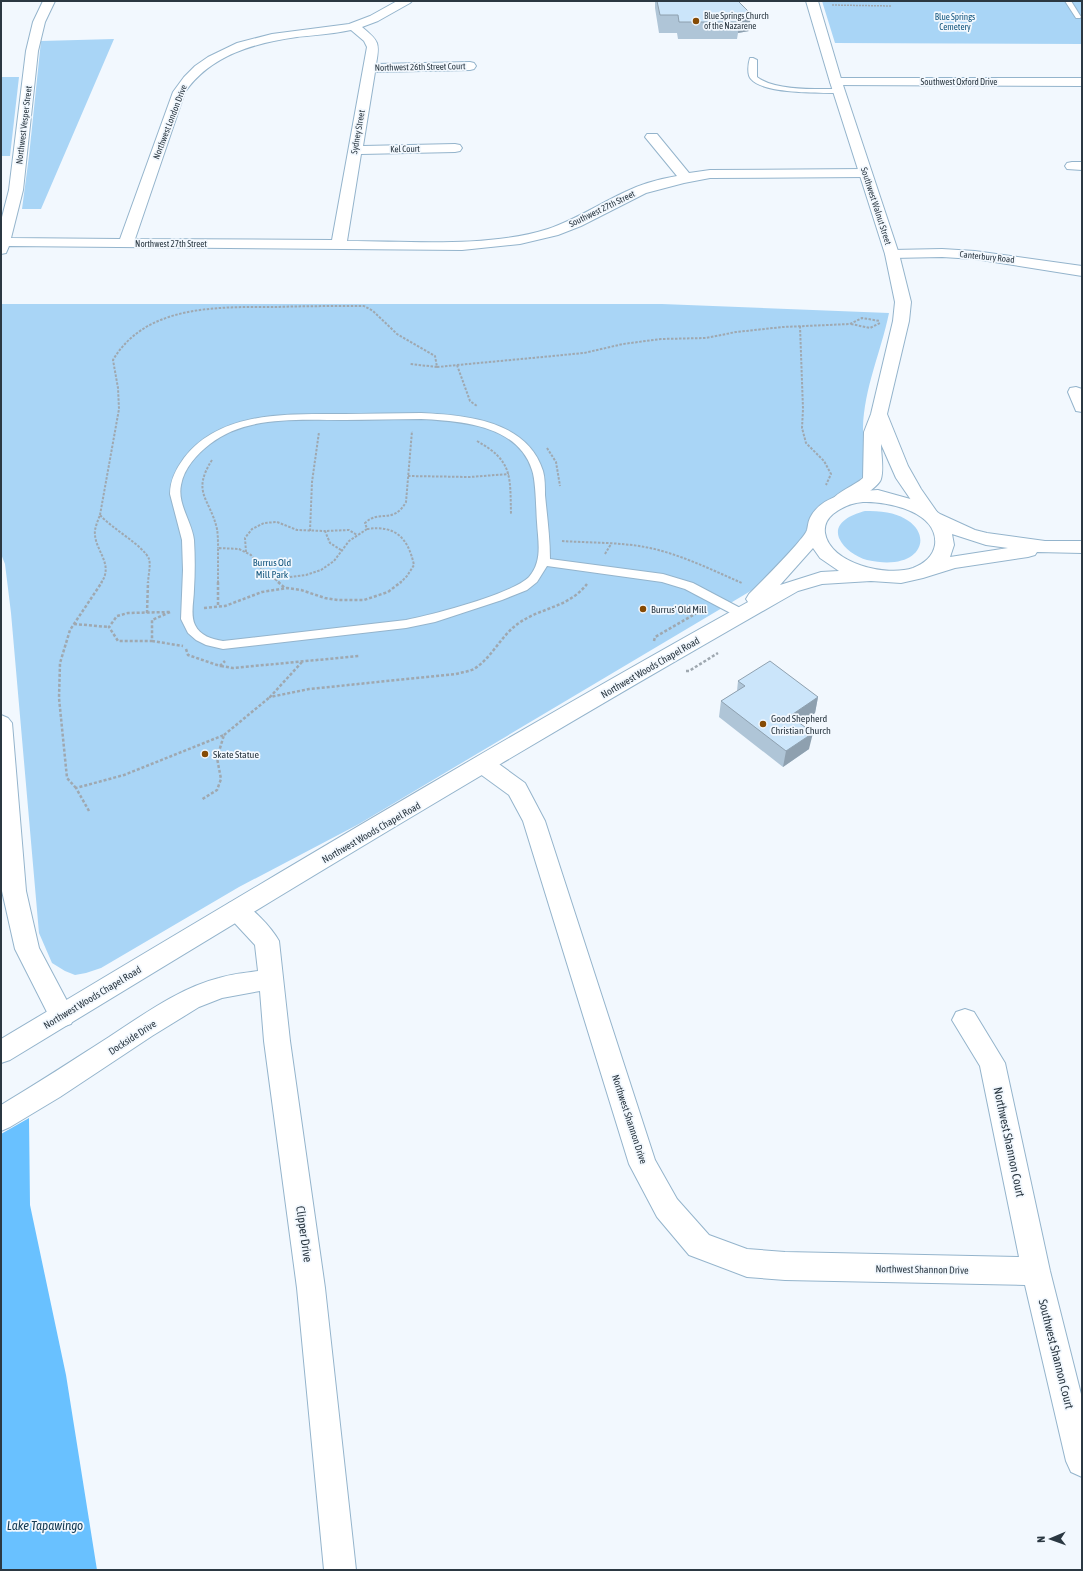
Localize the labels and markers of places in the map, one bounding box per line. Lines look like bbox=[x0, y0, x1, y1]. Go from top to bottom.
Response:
place label: Blue Springs Church of the Nazarene bbox=[704, 11, 769, 31]
marker: Blue Springs Church of the Nazarene bbox=[691, 16, 701, 26]
marker: Burrus' Old Mill bbox=[638, 604, 648, 614]
place label: Burrus' Old Mill bbox=[651, 604, 707, 615]
place label: Good Shepherd Christian Church bbox=[771, 713, 831, 736]
marker: Good Shepherd Christian Church bbox=[758, 719, 768, 729]
marker: Skate Statue bbox=[200, 749, 210, 759]
place label: Skate Statue bbox=[213, 749, 259, 760]

